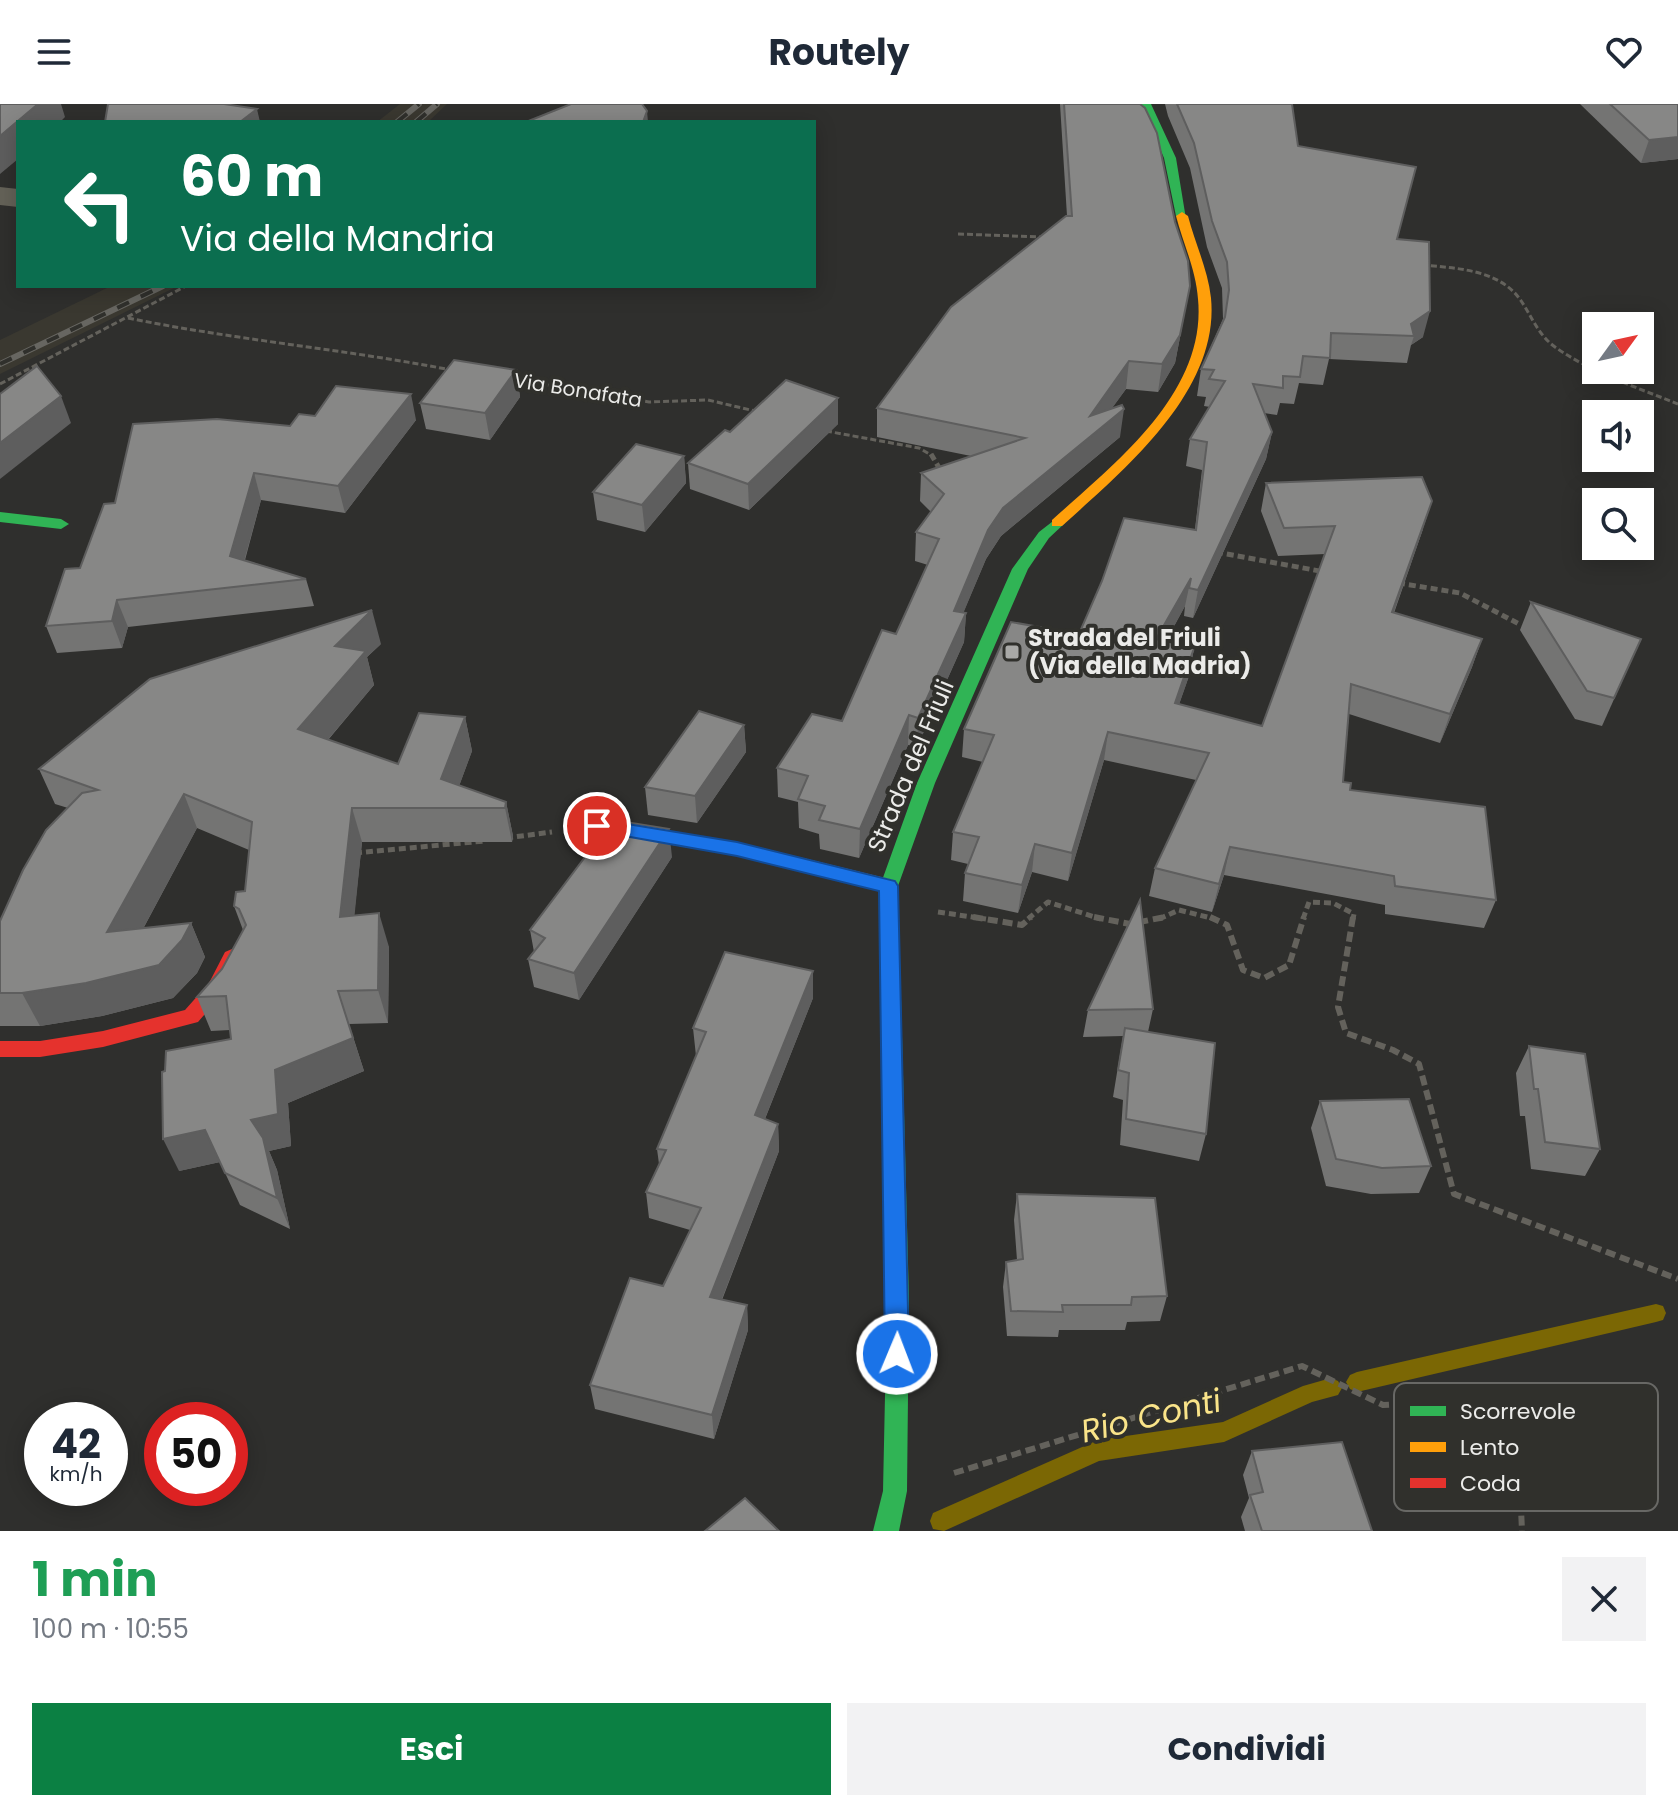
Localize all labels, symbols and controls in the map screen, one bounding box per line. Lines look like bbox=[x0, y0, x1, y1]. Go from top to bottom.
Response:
text: Routely bbox=[769, 27, 909, 78]
icon: menu bbox=[32, 30, 76, 74]
icon: heart bbox=[1602, 30, 1646, 74]
text: 60 m bbox=[180, 137, 323, 216]
icon: left bbox=[48, 152, 152, 256]
text: Via della Mandria bbox=[180, 213, 495, 264]
north arrow bbox=[1582, 312, 1654, 384]
map controls bbox=[1582, 312, 1654, 560]
street label: Via Bonafata bbox=[512, 366, 644, 414]
button: sound bbox=[1582, 400, 1654, 472]
button: search bbox=[1582, 488, 1654, 560]
place label: Strada del Friuli (Via della Madria) bbox=[1028, 621, 1252, 682]
marker: Strada del Friuli (Via della Madria) bbox=[1003, 643, 1021, 661]
street label: Strada del Friuli bbox=[859, 674, 962, 857]
pin bbox=[563, 792, 631, 860]
icon: arrive bbox=[575, 804, 619, 848]
position arrow bbox=[855, 1312, 939, 1396]
water label: Rio Conti bbox=[1076, 1377, 1226, 1453]
legend bbox=[1394, 1383, 1658, 1511]
text: Scorrevole bbox=[1460, 1396, 1576, 1427]
speed limit sign: 50 bbox=[144, 1402, 248, 1506]
text: 42 bbox=[51, 1416, 101, 1472]
text: Lento bbox=[1460, 1432, 1519, 1463]
text: km/h bbox=[49, 1460, 103, 1488]
text: Coda bbox=[1460, 1468, 1521, 1499]
text: 1 min bbox=[32, 1546, 158, 1613]
button: close bbox=[1562, 1557, 1646, 1641]
text: 100 m · 10:55 bbox=[32, 1611, 189, 1647]
button: Esci bbox=[32, 1703, 831, 1795]
button: Condividi bbox=[847, 1703, 1646, 1795]

